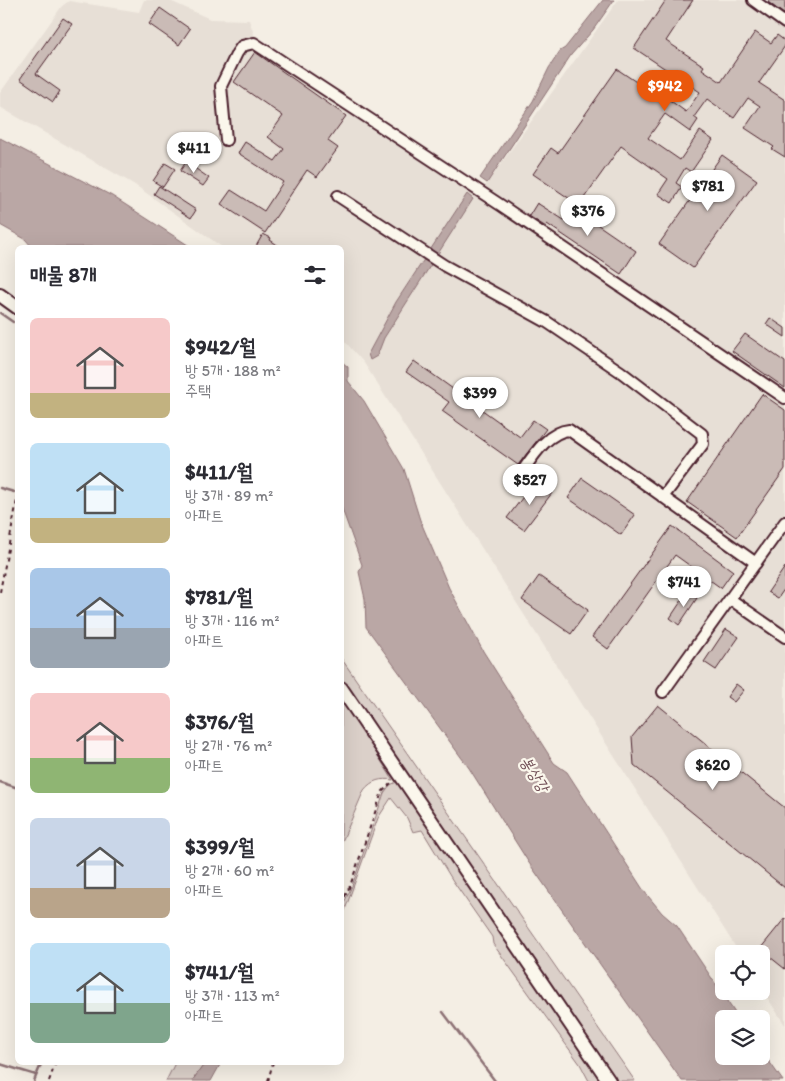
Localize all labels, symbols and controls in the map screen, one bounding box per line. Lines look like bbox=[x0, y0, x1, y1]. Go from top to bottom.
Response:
pin: $942 bbox=[635, 70, 695, 112]
text: $942 bbox=[648, 76, 682, 95]
pin: $411 bbox=[164, 132, 224, 174]
text: $411 bbox=[178, 138, 210, 157]
pin: $781 bbox=[678, 170, 738, 212]
text: $781 bbox=[692, 176, 724, 195]
pin: $376 bbox=[558, 194, 618, 237]
text: $376 bbox=[571, 201, 605, 220]
icon: filters bbox=[301, 261, 329, 289]
text: 매물 8개 bbox=[30, 262, 97, 287]
text: $942/월 bbox=[185, 334, 256, 359]
icon: home bbox=[70, 338, 130, 398]
text: 방 5개 · 188 m² bbox=[185, 361, 281, 380]
pin: $399 bbox=[450, 376, 510, 419]
text: 주택 bbox=[185, 381, 211, 400]
text: $399 bbox=[463, 383, 497, 402]
text: $411/월 bbox=[185, 459, 254, 484]
icon: home bbox=[70, 463, 130, 523]
pin: $527 bbox=[500, 464, 560, 506]
text: $527 bbox=[514, 470, 546, 489]
text: 방 3개 · 89 m² bbox=[185, 486, 273, 505]
text: 아파트 bbox=[185, 506, 224, 525]
pin: $741 bbox=[654, 566, 714, 608]
text: $741 bbox=[667, 572, 701, 591]
text: $781/월 bbox=[185, 584, 253, 609]
icon: home bbox=[70, 588, 130, 648]
text: 방 3개 · 116 m² bbox=[185, 611, 279, 630]
text: 아파트 bbox=[185, 631, 224, 650]
text: $376/월 bbox=[185, 709, 254, 734]
icon: home bbox=[70, 713, 130, 773]
text: 방 2개 · 76 m² bbox=[185, 736, 272, 755]
pin: $620 bbox=[683, 748, 743, 791]
water label: 봉상강 bbox=[517, 753, 554, 797]
text: $620 bbox=[696, 755, 730, 774]
text: 아파트 bbox=[185, 756, 224, 775]
text: $399/월 bbox=[185, 834, 255, 859]
icon: home bbox=[70, 838, 130, 898]
text: 방 2개 · 60 m² bbox=[185, 861, 274, 880]
text: 아파트 bbox=[185, 881, 224, 900]
map controls bbox=[715, 945, 770, 1065]
button: locate bbox=[715, 945, 770, 1000]
text: $741/월 bbox=[185, 959, 254, 984]
icon: home bbox=[70, 963, 130, 1023]
text: 방 3개 · 113 m² bbox=[185, 986, 280, 1005]
text: 아파트 bbox=[185, 1006, 224, 1025]
button: layers bbox=[715, 1010, 770, 1065]

